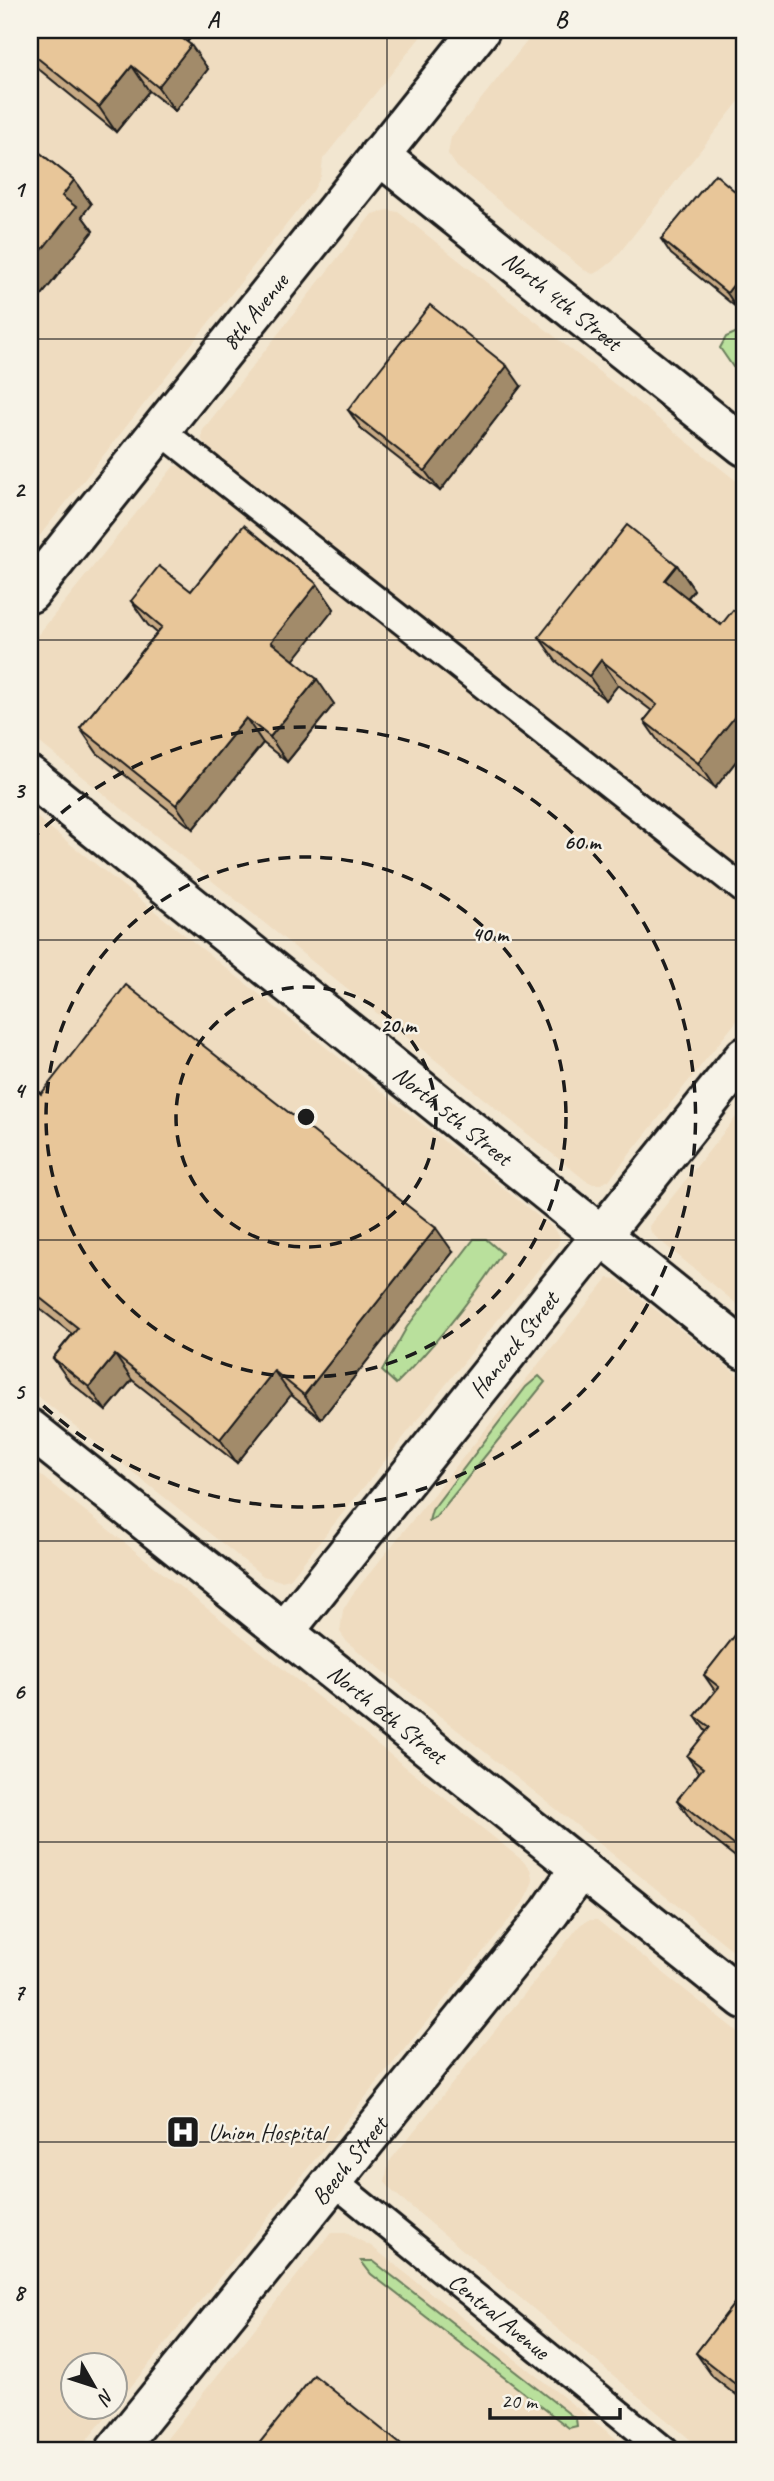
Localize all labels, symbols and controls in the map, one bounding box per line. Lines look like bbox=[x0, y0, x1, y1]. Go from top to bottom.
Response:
text: A bbox=[207, 5, 221, 34]
text: B bbox=[555, 5, 569, 34]
text: 1 bbox=[14, 175, 27, 204]
street label: North 4th Street bbox=[497, 244, 629, 359]
street label: 8th Avenue bbox=[215, 265, 296, 357]
text: 2 bbox=[14, 475, 27, 504]
text: 3 bbox=[14, 776, 27, 805]
text: 60 m bbox=[564, 829, 602, 855]
text: 40 m bbox=[472, 921, 510, 947]
text: 20 m bbox=[380, 1012, 418, 1038]
street label: North 5th Street bbox=[387, 1059, 519, 1174]
text: 4 bbox=[14, 1076, 27, 1105]
centre of rings bbox=[294, 1105, 318, 1129]
street label: Hancock Street bbox=[462, 1284, 567, 1404]
text: 5 bbox=[14, 1377, 26, 1406]
street label: North 6th Street bbox=[322, 1658, 454, 1772]
text: 6 bbox=[14, 1677, 27, 1706]
text: 7 bbox=[14, 1978, 27, 2007]
street label: Beech Street bbox=[305, 2109, 395, 2211]
hospital icon: Union Hospital bbox=[164, 2113, 202, 2151]
place label: Union Hospital bbox=[208, 2117, 329, 2147]
street label: Central Avenue bbox=[442, 2266, 557, 2367]
text: 8 bbox=[14, 2278, 27, 2307]
north arrow bbox=[60, 2352, 130, 2422]
scale bar bbox=[490, 2376, 620, 2420]
text: N bbox=[91, 2384, 119, 2411]
text: 20 m bbox=[501, 2388, 539, 2414]

